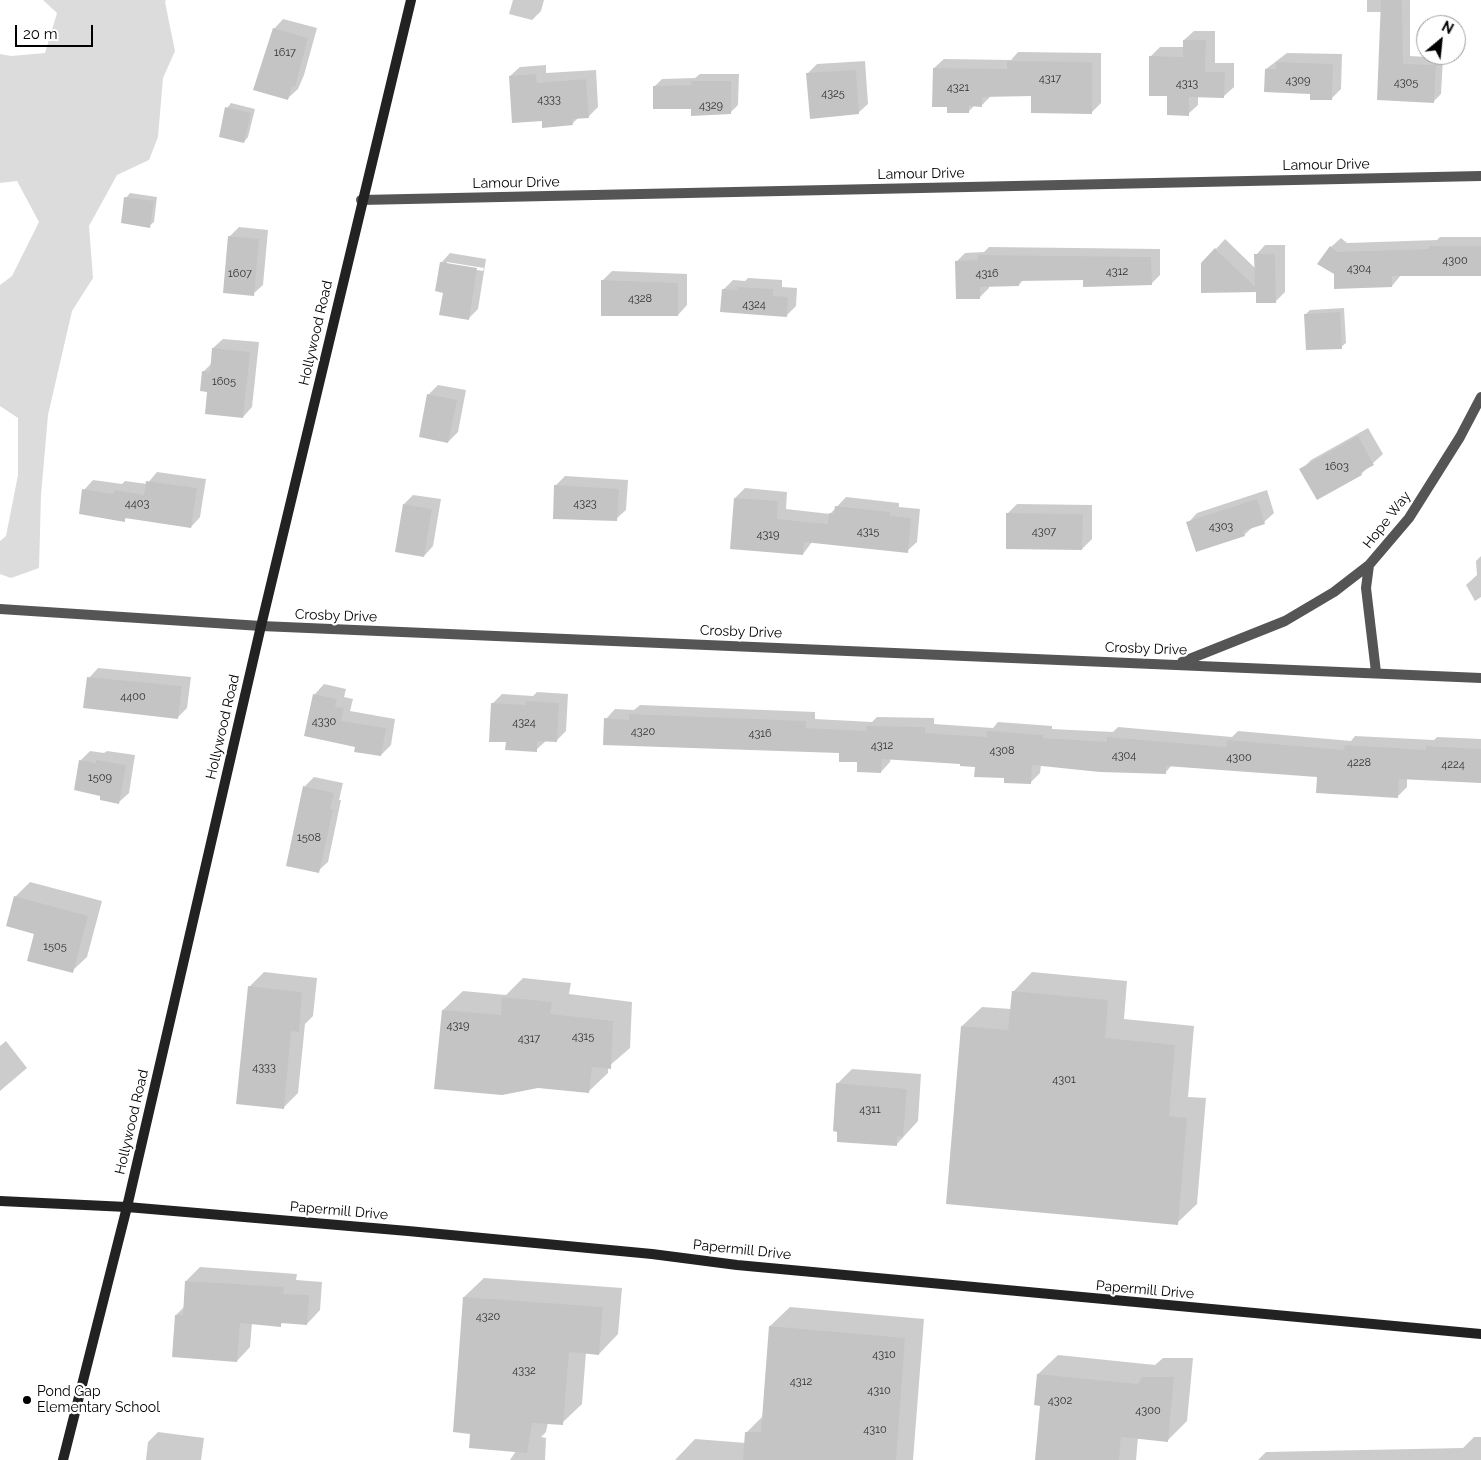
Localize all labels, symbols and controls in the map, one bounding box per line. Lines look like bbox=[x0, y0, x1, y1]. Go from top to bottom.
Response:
scale bar bbox=[18, 15, 95, 47]
north arrow bbox=[1416, 15, 1466, 65]
text: N bbox=[1439, 18, 1456, 37]
text: 20 m bbox=[23, 25, 58, 43]
house number: 1617 bbox=[274, 46, 296, 60]
house number: 4317 bbox=[1039, 72, 1061, 86]
house number: 4309 bbox=[1285, 74, 1311, 88]
house number: 4305 bbox=[1394, 76, 1418, 90]
house number: 4313 bbox=[1176, 77, 1198, 91]
house number: 4321 bbox=[947, 81, 969, 95]
house number: 4325 bbox=[821, 87, 845, 101]
house number: 4333 bbox=[537, 93, 561, 107]
house number: 4329 bbox=[699, 99, 723, 113]
street label: Lamour Drive bbox=[1282, 156, 1370, 174]
street label: Lamour Drive bbox=[877, 165, 965, 183]
street label: Lamour Drive bbox=[472, 174, 560, 192]
house number: 4300 bbox=[1442, 254, 1468, 268]
house number: 4304 bbox=[1347, 262, 1371, 276]
house number: 4312 bbox=[1106, 265, 1128, 279]
house number: 1607 bbox=[228, 267, 252, 281]
house number: 4316 bbox=[975, 267, 999, 281]
street label: Hollywood Road bbox=[296, 279, 336, 387]
house number: 4328 bbox=[628, 292, 652, 306]
house number: 4324 bbox=[742, 298, 766, 312]
house number: 1605 bbox=[212, 375, 236, 389]
house number: 1603 bbox=[1325, 460, 1349, 474]
street label: Hope Way bbox=[1359, 488, 1415, 552]
house number: 4403 bbox=[125, 497, 149, 511]
house number: 4323 bbox=[573, 497, 597, 511]
house number: 4303 bbox=[1209, 520, 1233, 534]
house number: 4315 bbox=[857, 525, 879, 539]
house number: 4307 bbox=[1032, 525, 1056, 539]
house number: 4319 bbox=[756, 528, 780, 542]
street label: Crosby Drive bbox=[295, 606, 377, 626]
street label: Crosby Drive bbox=[700, 622, 782, 642]
street label: Crosby Drive bbox=[1105, 639, 1187, 659]
street label: Hollywood Road bbox=[203, 673, 243, 781]
house number: 4400 bbox=[120, 690, 146, 704]
house number: 4330 bbox=[312, 715, 336, 729]
house number: 4324 bbox=[512, 716, 536, 730]
house number: 4320 bbox=[631, 725, 655, 739]
house number: 4316 bbox=[748, 727, 772, 741]
house number: 4312 bbox=[871, 739, 893, 753]
house number: 4308 bbox=[989, 744, 1015, 758]
house number: 4304 bbox=[1112, 749, 1136, 763]
house number: 4300 bbox=[1226, 751, 1252, 765]
house number: 4228 bbox=[1347, 756, 1371, 770]
house number: 4224 bbox=[1441, 758, 1465, 772]
house number: 1509 bbox=[88, 771, 112, 785]
house number: 1508 bbox=[297, 831, 321, 845]
house number: 1505 bbox=[43, 940, 67, 954]
house number: 4319 bbox=[446, 1019, 470, 1033]
house number: 4315 bbox=[572, 1030, 594, 1044]
house number: 4317 bbox=[518, 1032, 540, 1046]
house number: 4333 bbox=[252, 1061, 276, 1075]
street label: Hollywood Road bbox=[112, 1068, 152, 1176]
house number: 4301 bbox=[1052, 1073, 1076, 1087]
house number: 4311 bbox=[859, 1103, 881, 1117]
street label: Papermill Drive bbox=[289, 1198, 389, 1224]
street label: Papermill Drive bbox=[692, 1236, 792, 1264]
street label: Papermill Drive bbox=[1095, 1277, 1195, 1303]
house number: 4320 bbox=[476, 1310, 500, 1324]
house number: 4310 bbox=[872, 1348, 896, 1362]
house number: 4332 bbox=[512, 1364, 536, 1378]
house number: 4312 bbox=[790, 1375, 812, 1389]
place label: Pond Gap Elementary School bbox=[37, 1384, 160, 1416]
house number: 4310 bbox=[867, 1384, 891, 1398]
marker: Pond Gap Elementary School bbox=[21, 1394, 33, 1406]
house number: 4302 bbox=[1048, 1394, 1072, 1408]
house number: 4300 bbox=[1135, 1404, 1161, 1418]
house number: 4310 bbox=[863, 1423, 887, 1437]

